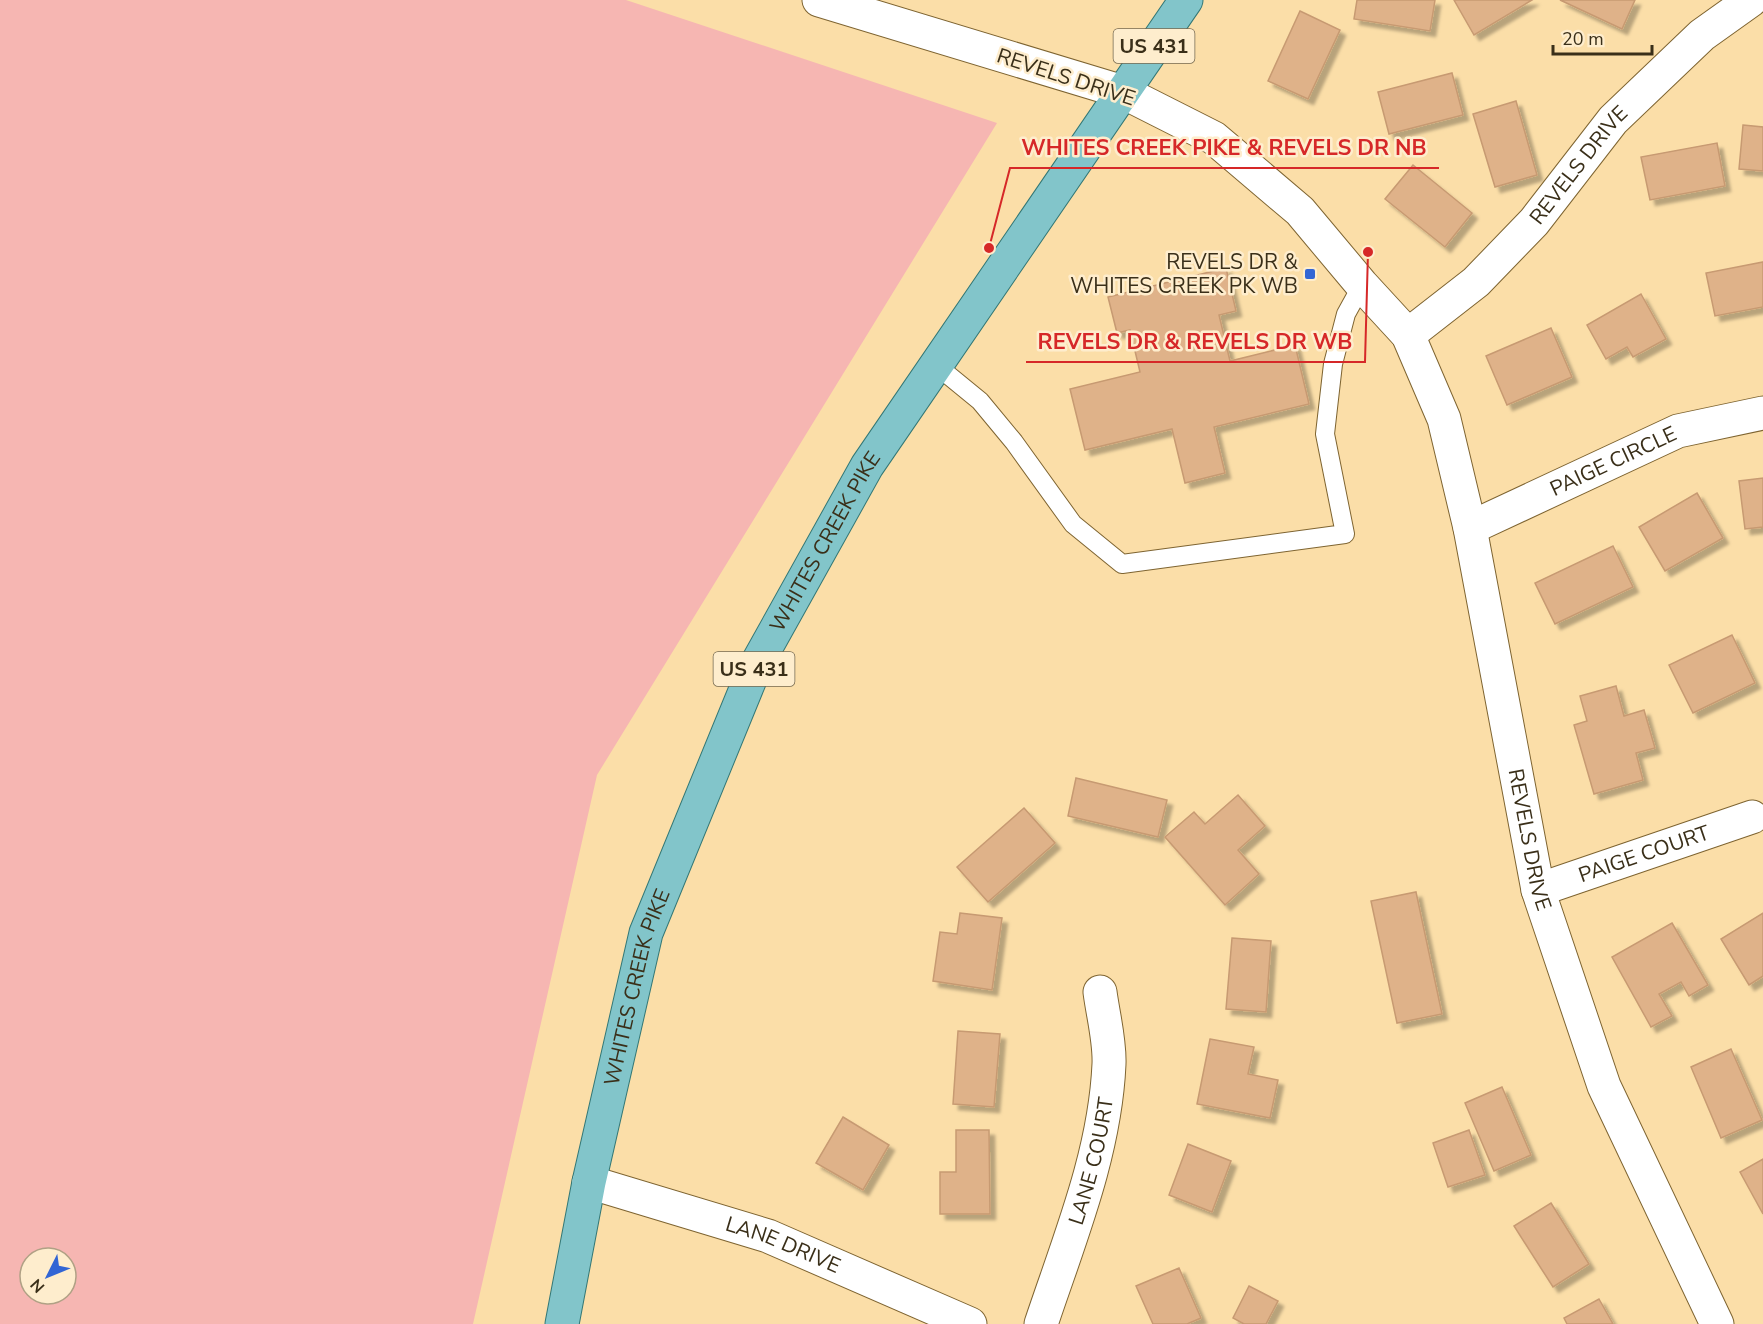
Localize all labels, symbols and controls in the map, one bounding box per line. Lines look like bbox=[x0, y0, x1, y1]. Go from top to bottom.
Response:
scale bar bbox=[1553, 18, 1652, 56]
text: 20 m bbox=[1562, 27, 1604, 51]
road number: US 431 bbox=[1114, 29, 1194, 63]
street label: REVELS DRIVE bbox=[993, 41, 1139, 113]
street label: REVELS DRIVE bbox=[1523, 99, 1634, 230]
callout: WHITES CREEK PIKE & REVELS DR NB bbox=[1010, 128, 1439, 168]
text: WHITES CREEK PIKE & REVELS DR NB bbox=[1021, 133, 1427, 163]
place label: REVELS DR & WHITES CREEK PK WB bbox=[1070, 248, 1298, 300]
marker: REVELS DR & WHITES CREEK PK WB bbox=[1303, 267, 1317, 281]
callout: REVELS DR & REVELS DR WB bbox=[1026, 322, 1365, 362]
text: REVELS DR & REVELS DR WB bbox=[1038, 327, 1352, 357]
street label: PAIGE CIRCLE bbox=[1545, 420, 1681, 503]
street label: WHITES CREEK PIKE bbox=[763, 446, 887, 637]
road number: US 431 bbox=[714, 652, 795, 686]
street label: REVELS DRIVE bbox=[1502, 766, 1558, 914]
street label: PAIGE COURT bbox=[1575, 818, 1714, 889]
street label: WHITES CREEK PIKE bbox=[597, 885, 677, 1089]
street label: LANE COURT bbox=[1062, 1095, 1120, 1228]
street label: LANE DRIVE bbox=[722, 1210, 845, 1280]
north arrow bbox=[18, 1246, 78, 1306]
text: N bbox=[26, 1274, 50, 1297]

